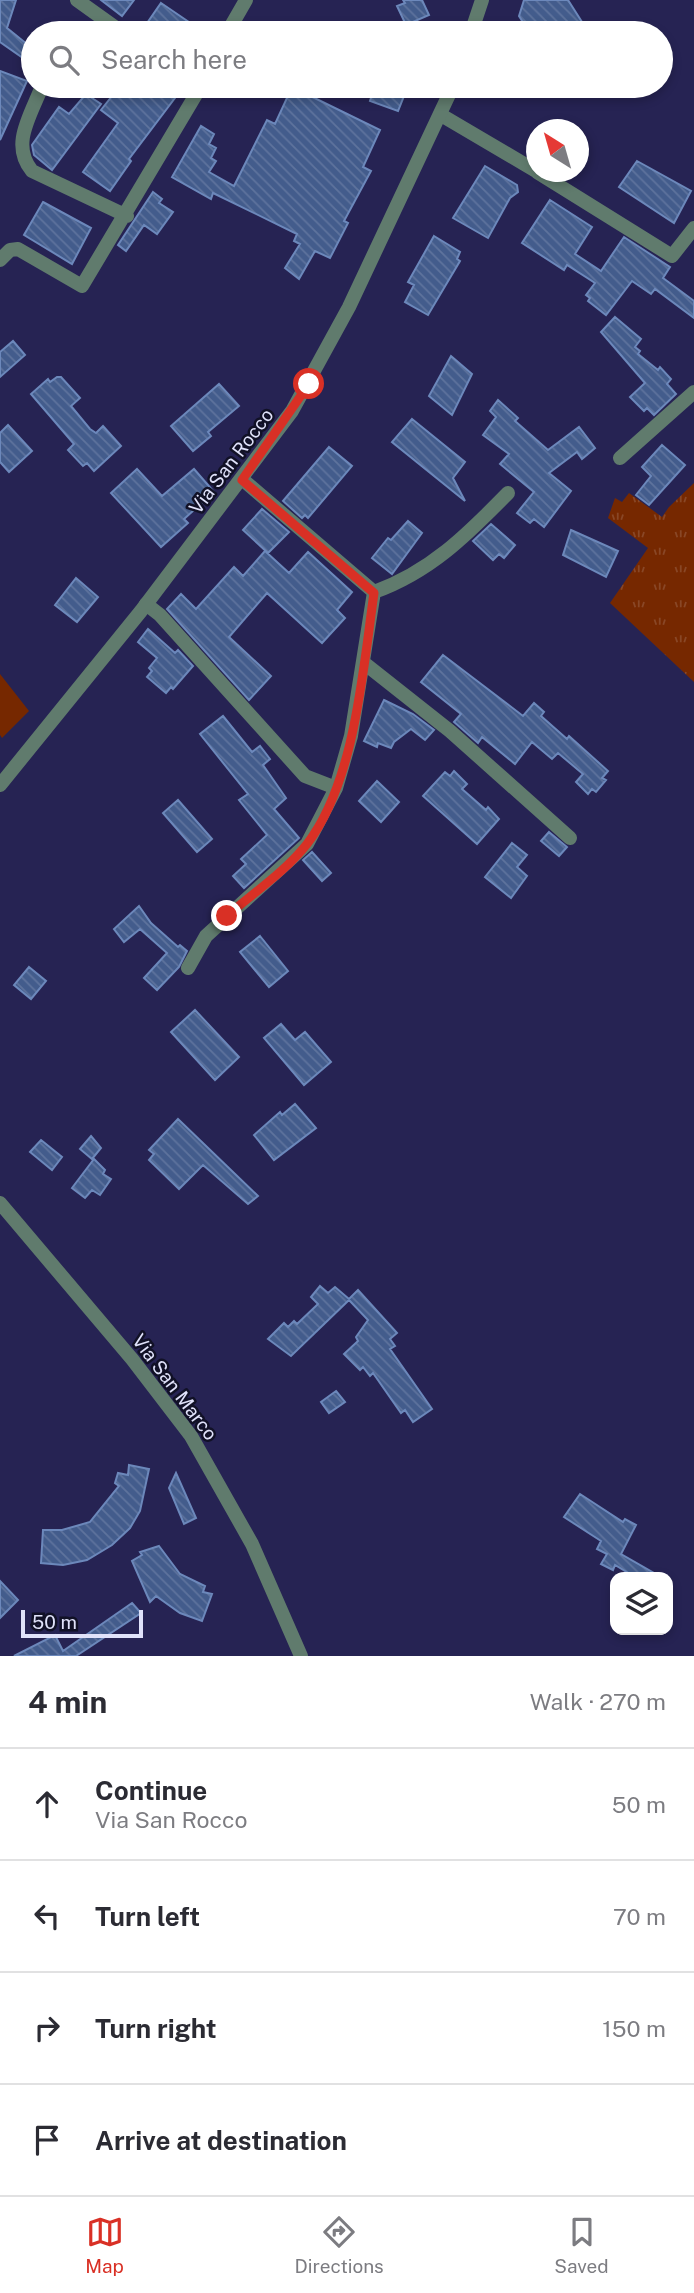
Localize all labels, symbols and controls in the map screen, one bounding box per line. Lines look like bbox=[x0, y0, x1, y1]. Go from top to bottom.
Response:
search box bbox=[21, 21, 673, 98]
icon: search bbox=[45, 41, 83, 79]
text: Search here bbox=[101, 44, 247, 75]
north arrow bbox=[526, 119, 589, 182]
route start bbox=[293, 368, 324, 399]
street label: Via San Rocco bbox=[184, 404, 278, 518]
route end bbox=[211, 900, 242, 931]
street label: Via San Marco bbox=[128, 1330, 222, 1444]
map controls bbox=[610, 1572, 673, 1635]
button: layers bbox=[610, 1572, 673, 1635]
scale bar bbox=[21, 1607, 144, 1639]
text: 50 m bbox=[32, 1611, 77, 1633]
text: 4 min bbox=[28, 1684, 107, 1720]
text: Walk · 270 m bbox=[530, 1688, 666, 1715]
text: Continue bbox=[95, 1775, 207, 1806]
icon: ahead bbox=[28, 1785, 66, 1823]
text: 50 m bbox=[612, 1791, 666, 1818]
text: Via San Rocco bbox=[95, 1806, 247, 1833]
icon: left bbox=[28, 1897, 66, 1935]
text: Turn left bbox=[95, 1901, 200, 1932]
text: 70 m bbox=[613, 1903, 666, 1930]
icon: right bbox=[28, 2009, 66, 2047]
text: Turn right bbox=[95, 2013, 217, 2044]
text: 150 m bbox=[602, 2015, 666, 2042]
icon: arrive bbox=[28, 2121, 66, 2159]
text: Arrive at destination bbox=[95, 2125, 347, 2156]
tab: Map bbox=[85, 2213, 124, 2277]
tab: Directions bbox=[294, 2213, 384, 2277]
tab: Saved bbox=[554, 2213, 609, 2277]

